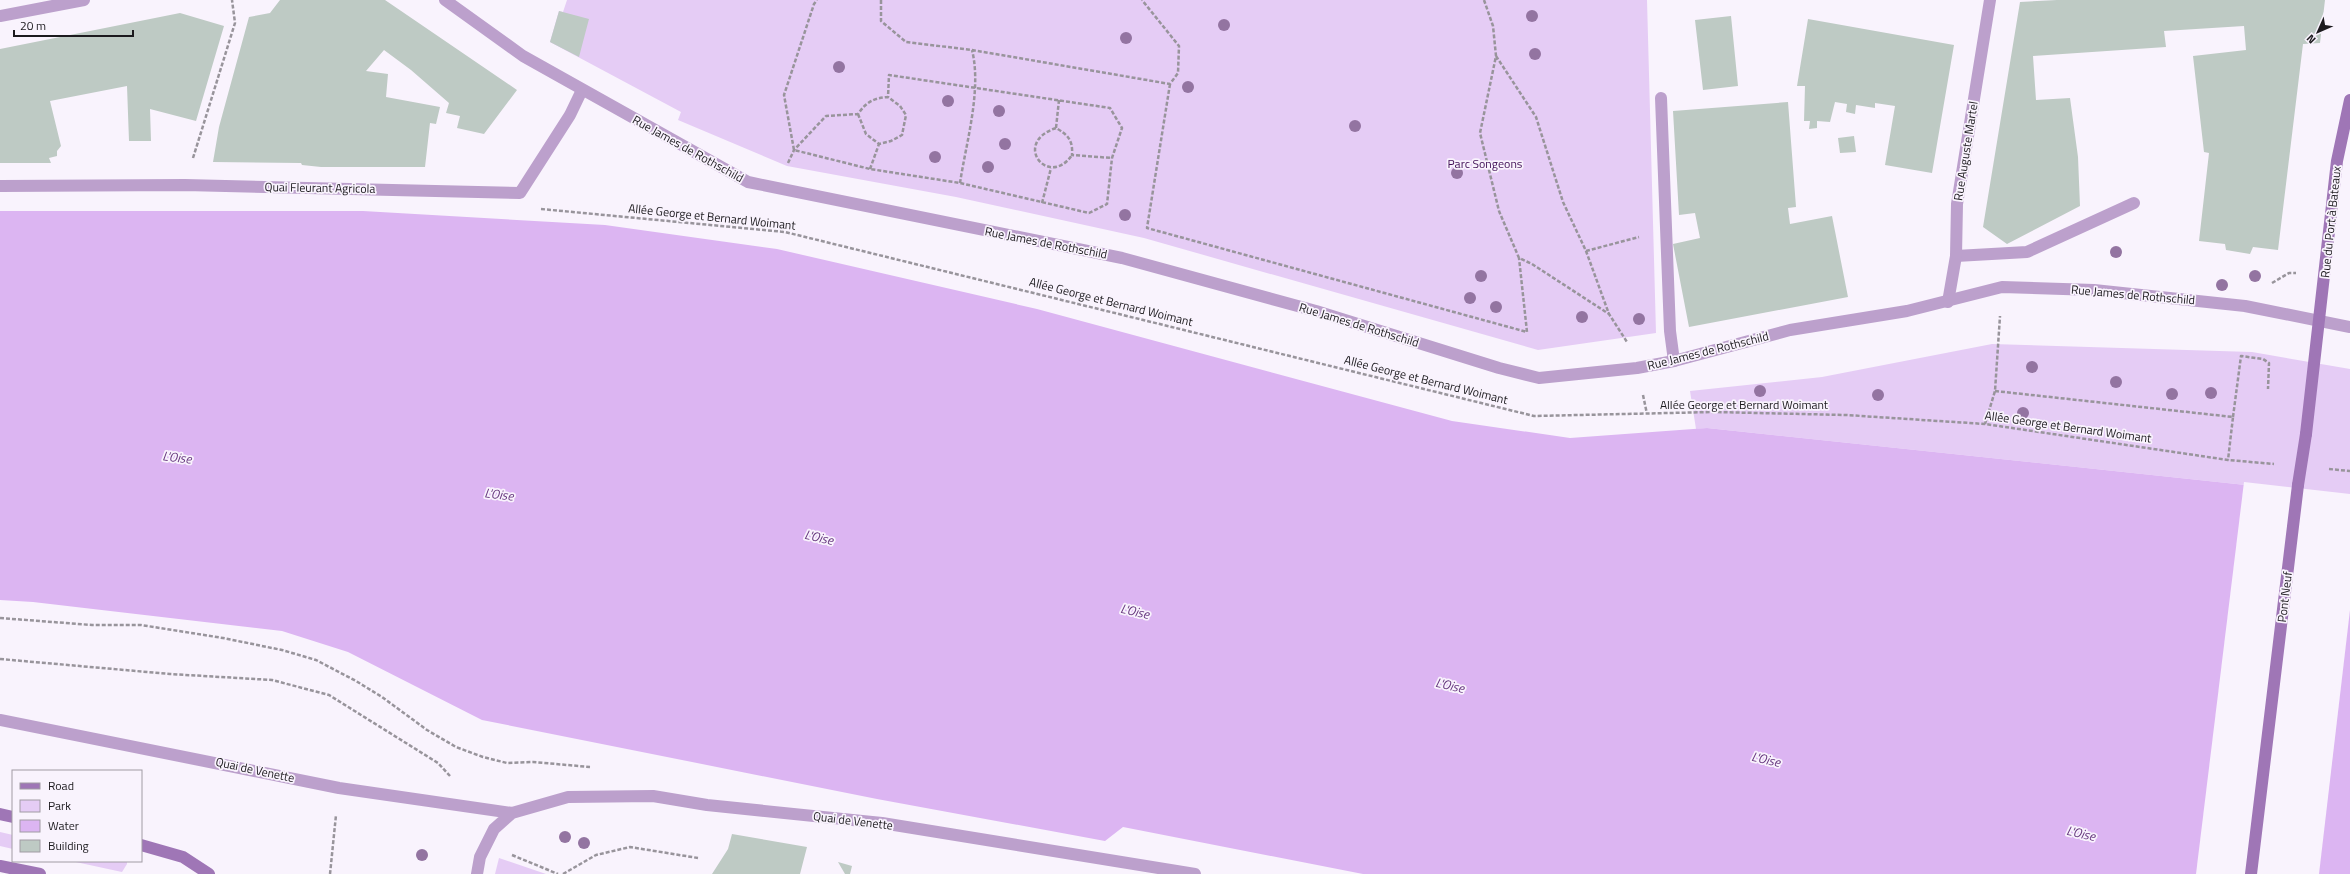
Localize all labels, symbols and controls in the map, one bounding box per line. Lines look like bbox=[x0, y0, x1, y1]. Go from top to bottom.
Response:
scale bar bbox=[14, 12, 133, 38]
north arrow bbox=[2298, 12, 2338, 52]
text: 20 m bbox=[20, 16, 46, 35]
text: N bbox=[2303, 31, 2319, 47]
street label: Rue Auguste Martel bbox=[1948, 100, 1983, 202]
street label: Rue James de Rothschild bbox=[629, 110, 747, 187]
park label: Parc Songeons bbox=[1448, 154, 1523, 173]
street label: Rue du Port à Bateaux bbox=[2315, 165, 2346, 279]
street label: Quai Fleurant Agricola bbox=[264, 177, 376, 198]
street label: Allée George et Bernard Woimant bbox=[627, 198, 797, 235]
street label: Rue James de Rothschild bbox=[983, 221, 1109, 264]
street label: Allée George et Bernard Woimant bbox=[1027, 272, 1196, 331]
street label: Rue James de Rothschild bbox=[2070, 280, 2196, 309]
street label: Rue James de Rothschild bbox=[1297, 297, 1421, 352]
street label: Rue James de Rothschild bbox=[1645, 326, 1771, 375]
street label: Allée George et Bernard Woimant bbox=[1342, 350, 1511, 409]
street label: Allée George et Bernard Woimant bbox=[1660, 395, 1829, 414]
street label: Allée George et Bernard Woimant bbox=[1984, 405, 2153, 448]
water label: L'Oise bbox=[161, 445, 194, 469]
water label: L'Oise bbox=[483, 482, 516, 506]
water label: L'Oise bbox=[803, 524, 836, 550]
street label: Pont Neuf bbox=[2272, 570, 2297, 623]
water label: L'Oise bbox=[1119, 598, 1152, 624]
water label: L'Oise bbox=[1434, 672, 1467, 698]
water label: L'Oise bbox=[1750, 746, 1783, 772]
street label: Quai de Venette bbox=[214, 752, 296, 787]
legend bbox=[12, 770, 142, 862]
text: Road bbox=[48, 776, 74, 795]
text: Park bbox=[48, 796, 71, 815]
street label: Quai de Venette bbox=[812, 806, 894, 835]
text: Water bbox=[48, 816, 79, 835]
water label: L'Oise bbox=[2065, 820, 2098, 846]
text: Building bbox=[48, 836, 89, 855]

